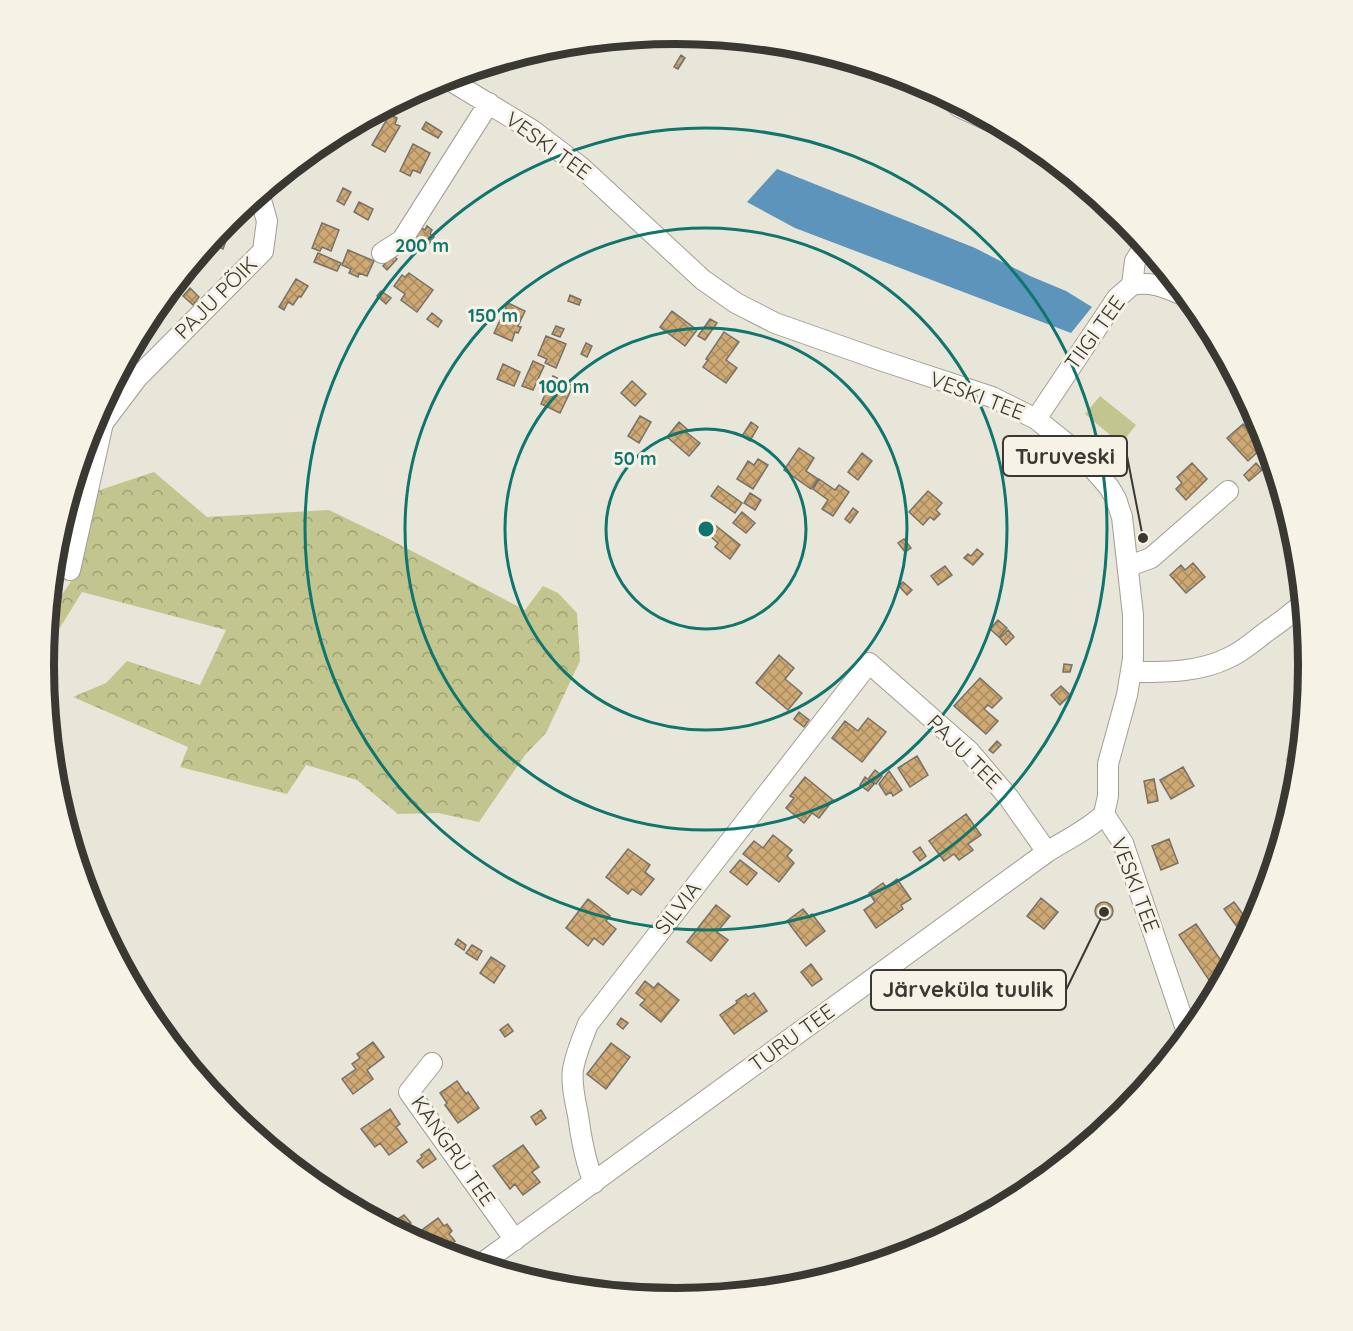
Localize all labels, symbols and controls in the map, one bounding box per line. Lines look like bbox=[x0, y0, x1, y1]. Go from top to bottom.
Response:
street label: VESKI TEE bbox=[501, 105, 596, 185]
text: 200 m bbox=[395, 234, 449, 257]
street label: PAJU PÕIK bbox=[169, 251, 262, 344]
street label: TIIGI TEE bbox=[1059, 290, 1130, 375]
text: 150 m bbox=[468, 304, 518, 327]
street label: VESKI TEE bbox=[926, 365, 1028, 425]
text: 100 m bbox=[539, 375, 589, 398]
callout: Turuveski bbox=[1003, 436, 1127, 476]
text: Turuveski bbox=[1015, 442, 1115, 470]
text: 50 m bbox=[613, 447, 657, 470]
centre of rings bbox=[696, 519, 716, 539]
street label: PAJU TEE bbox=[922, 709, 1007, 794]
street label: VESKI TEE bbox=[1106, 834, 1166, 936]
street label: SILVIA bbox=[649, 876, 706, 939]
callout: Järveküla tuulik bbox=[871, 970, 1066, 1010]
text: Järveküla tuulik bbox=[882, 975, 1054, 1003]
street label: TURU TEE bbox=[744, 998, 839, 1077]
street label: KANGRU TEE bbox=[406, 1090, 501, 1211]

